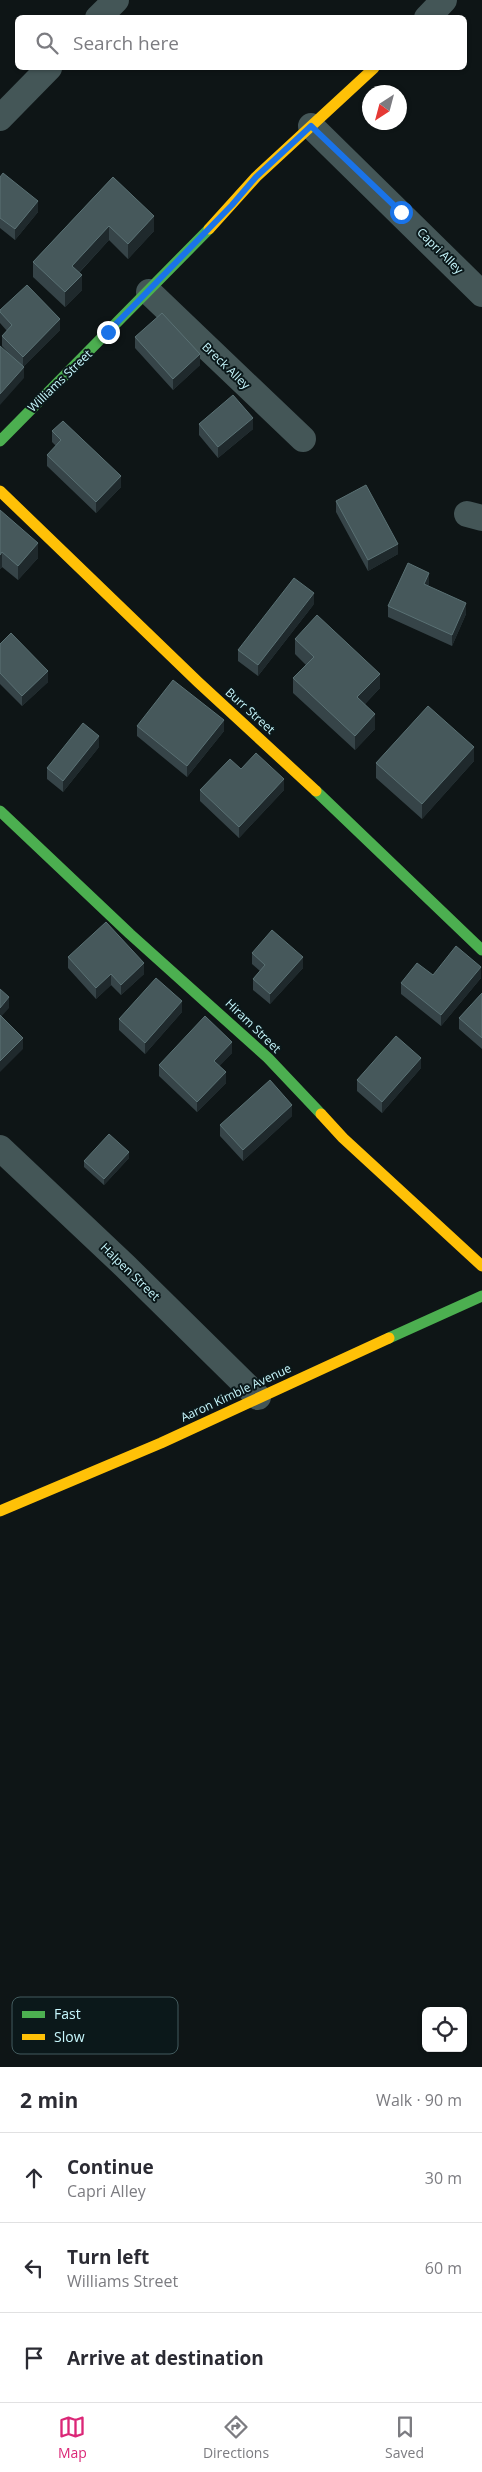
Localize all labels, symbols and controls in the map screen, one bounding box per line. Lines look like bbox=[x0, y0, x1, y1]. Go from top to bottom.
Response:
search box bbox=[15, 15, 467, 70]
icon: search bbox=[33, 29, 61, 57]
text: Search here bbox=[73, 30, 179, 56]
north arrow bbox=[362, 85, 407, 130]
route start bbox=[390, 201, 413, 224]
street label: Capri Alley bbox=[413, 224, 468, 278]
route end bbox=[97, 321, 120, 344]
street label: Breck Alley bbox=[199, 338, 255, 394]
street label: Williams Street bbox=[24, 346, 96, 416]
street label: Burr Street bbox=[222, 684, 279, 738]
street label: Hiram Street bbox=[222, 995, 285, 1056]
street label: Halpen Street bbox=[97, 1239, 164, 1304]
street label: Aaron Kimble Avenue bbox=[178, 1359, 294, 1426]
legend bbox=[12, 1997, 178, 2054]
text: Fast bbox=[54, 2004, 81, 2023]
map controls bbox=[422, 2007, 467, 2052]
button: locate bbox=[422, 2007, 467, 2052]
text: Slow bbox=[54, 2027, 85, 2046]
text: 2 min bbox=[20, 2086, 78, 2114]
text: Walk · 90 m bbox=[376, 2089, 462, 2111]
text: Continue bbox=[67, 2154, 154, 2180]
icon: ahead bbox=[20, 2164, 48, 2192]
text: 30 m bbox=[425, 2167, 462, 2189]
text: Capri Alley bbox=[67, 2180, 146, 2202]
text: Turn left bbox=[67, 2244, 149, 2270]
icon: left bbox=[20, 2254, 48, 2282]
text: 60 m bbox=[425, 2257, 462, 2279]
text: Williams Street bbox=[67, 2270, 178, 2292]
icon: arrive bbox=[20, 2344, 48, 2372]
text: Arrive at destination bbox=[67, 2345, 264, 2371]
tab: Map bbox=[58, 2413, 87, 2462]
tab: Directions bbox=[203, 2413, 269, 2462]
tab: Saved bbox=[385, 2413, 424, 2462]

